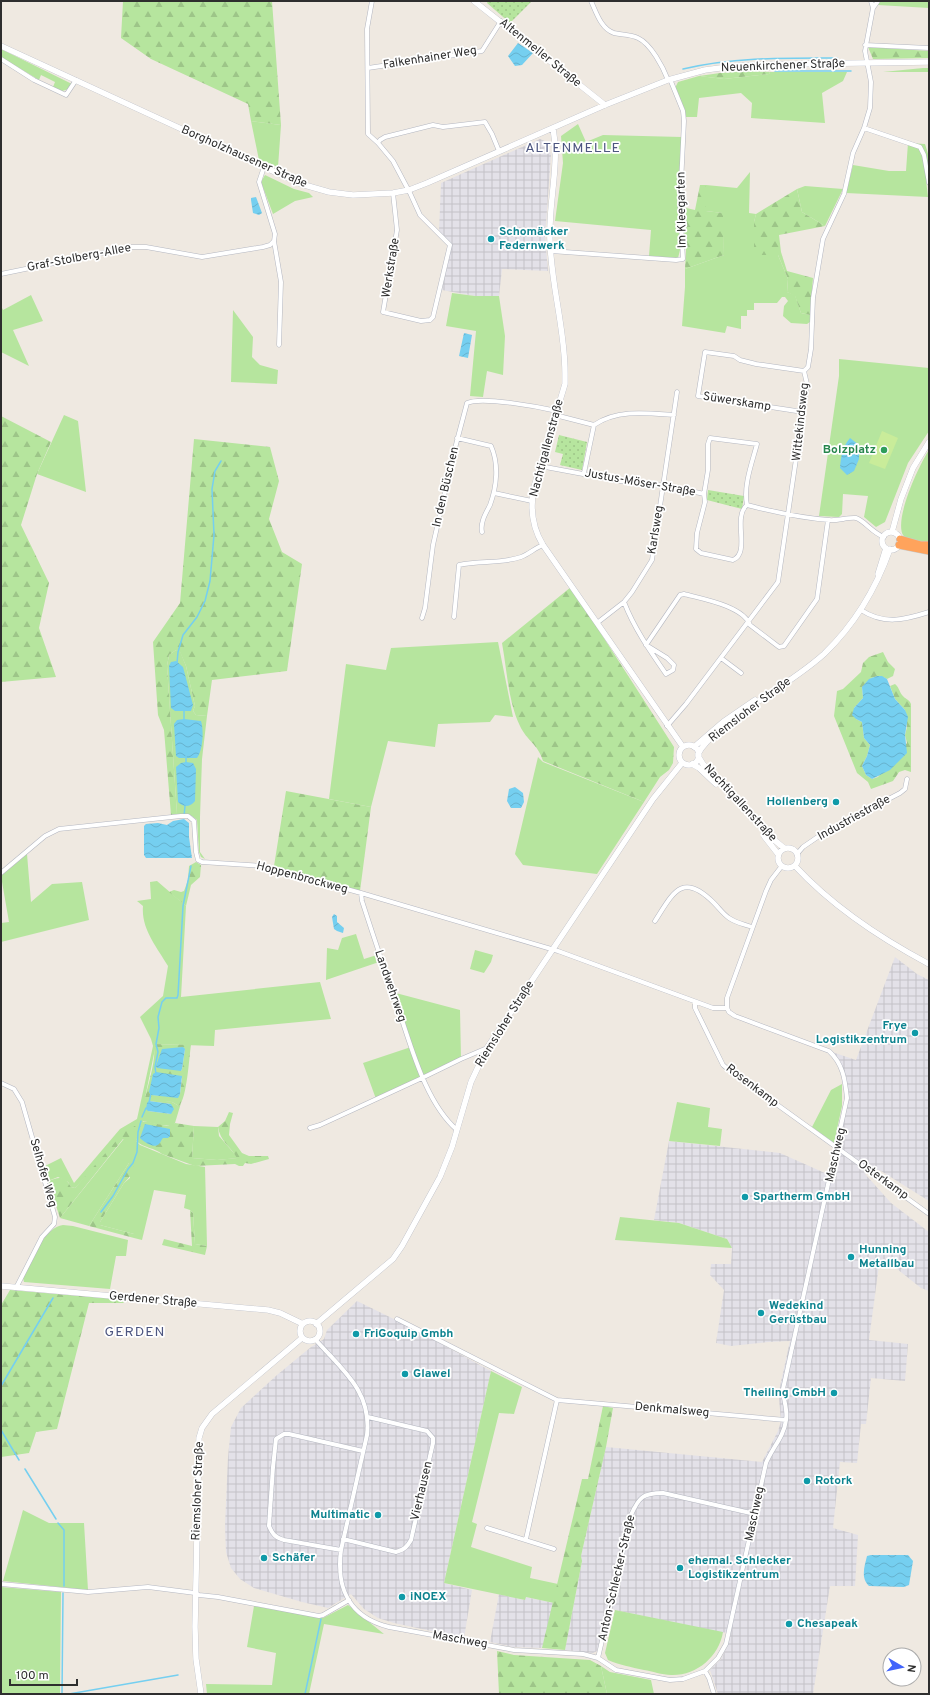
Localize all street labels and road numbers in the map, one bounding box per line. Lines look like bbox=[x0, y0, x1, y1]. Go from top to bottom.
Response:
street label: Altenmeller Straße bbox=[496, 15, 584, 91]
street label: Falkenhainer Weg bbox=[382, 43, 478, 73]
street label: Neuenkirchener Straße bbox=[721, 56, 845, 76]
street label: Borgholzhausener Straße bbox=[178, 122, 310, 192]
street label: Im Kleegarten bbox=[673, 172, 691, 248]
street label: Werkstraße bbox=[378, 237, 404, 299]
street label: Graf-Stolberg-Allee bbox=[26, 240, 132, 276]
street label: Wittekindsweg bbox=[789, 382, 813, 462]
street label: Süwerskamp bbox=[702, 389, 772, 415]
street label: Nachtigallenstraße bbox=[526, 397, 568, 499]
street label: In den Büschen bbox=[429, 445, 463, 529]
street label: Justus-Möser-Straße bbox=[583, 465, 697, 501]
street label: Karlsweg bbox=[644, 504, 668, 556]
street label: Riemsloher Straße bbox=[706, 674, 794, 746]
street label: Nachtigallenstraße bbox=[700, 761, 780, 845]
street label: Industriestraße bbox=[815, 791, 893, 845]
street label: Hoppenbrockweg bbox=[254, 858, 350, 898]
street label: Landwehrweg bbox=[370, 948, 410, 1024]
street label: Riemsloher Straße bbox=[472, 978, 538, 1070]
street label: Rosenkamp bbox=[722, 1061, 782, 1111]
street label: Maschweg bbox=[822, 1126, 850, 1184]
street label: Selhofer Weg bbox=[26, 1137, 60, 1209]
street label: Osterkamp bbox=[854, 1156, 912, 1204]
street label: Gerdener Straße bbox=[108, 1288, 198, 1312]
street label: Denkmalsweg bbox=[634, 1399, 710, 1421]
street label: Riemsloher Straße bbox=[188, 1441, 208, 1541]
street label: Vierhausen bbox=[407, 1460, 437, 1522]
street label: Maschweg bbox=[741, 1485, 769, 1543]
street label: Anton-Schlecker-Straße bbox=[595, 1513, 639, 1643]
street label: Maschweg bbox=[431, 1627, 489, 1653]

